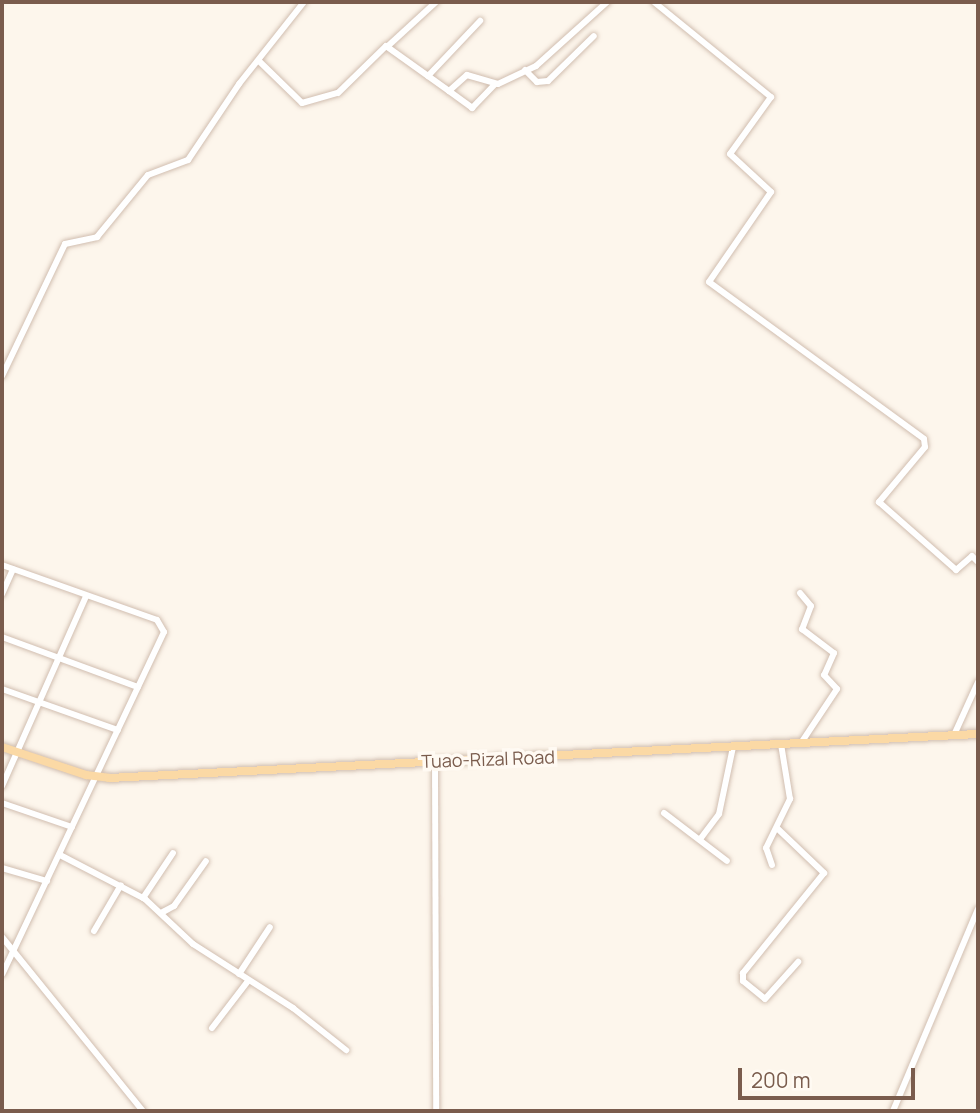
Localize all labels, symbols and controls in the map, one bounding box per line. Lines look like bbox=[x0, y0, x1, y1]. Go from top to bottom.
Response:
street label: Tuao-Rizal Road bbox=[421, 746, 555, 772]
scale bar bbox=[742, 1054, 919, 1098]
text: 200 m bbox=[751, 1066, 811, 1094]

